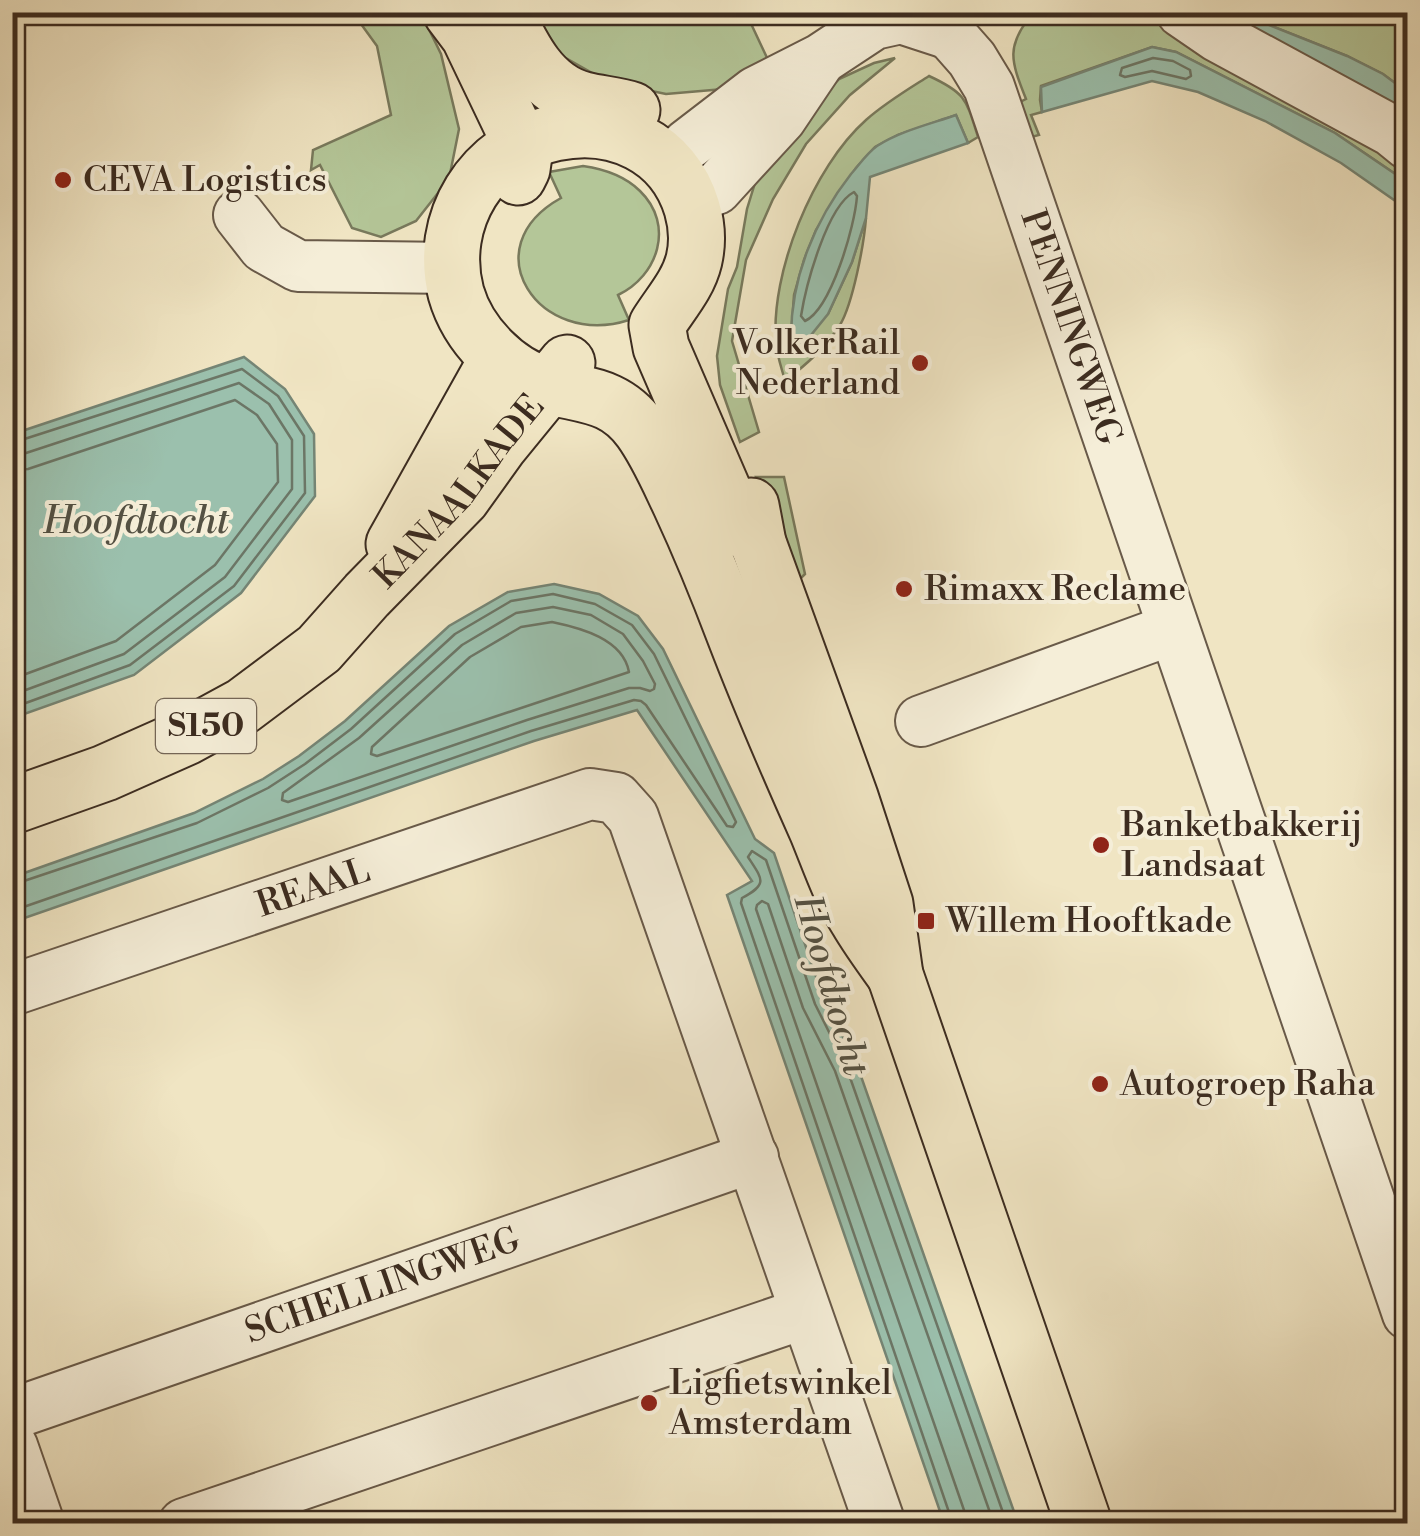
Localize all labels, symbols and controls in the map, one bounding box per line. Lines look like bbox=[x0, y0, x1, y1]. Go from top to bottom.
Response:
place label: CEVA Logistics bbox=[83, 159, 327, 202]
marker: CEVA Logistics bbox=[52, 169, 74, 191]
street label: PENNINGWEG bbox=[1011, 204, 1131, 450]
place label: VolkerRail Nederland bbox=[732, 322, 900, 405]
marker: VolkerRail Nederland bbox=[909, 352, 931, 374]
street label: KANAALKADE bbox=[364, 386, 554, 598]
water label: Hoofdtocht bbox=[42, 498, 230, 545]
place label: Rimaxx Reclame bbox=[924, 568, 1186, 611]
marker: Rimaxx Reclame bbox=[893, 578, 915, 600]
road number: S150 bbox=[156, 699, 256, 753]
place label: Banketbakkerij Landsaat bbox=[1120, 804, 1362, 887]
marker: Banketbakkerij Landsaat bbox=[1090, 834, 1112, 856]
street label: REAAL bbox=[251, 849, 375, 927]
water label: Hoofdtocht bbox=[782, 888, 879, 1081]
place label: Willem Hooftkade bbox=[945, 900, 1232, 943]
marker: Willem Hooftkade bbox=[915, 910, 937, 932]
place label: Autogroep Raha bbox=[1119, 1063, 1375, 1106]
marker: Autogroep Raha bbox=[1089, 1073, 1111, 1095]
street label: SCHELLINGWEG bbox=[239, 1218, 526, 1353]
place label: Ligfietswinkel Amsterdam bbox=[668, 1362, 892, 1445]
marker: Ligfietswinkel Amsterdam bbox=[638, 1392, 660, 1414]

